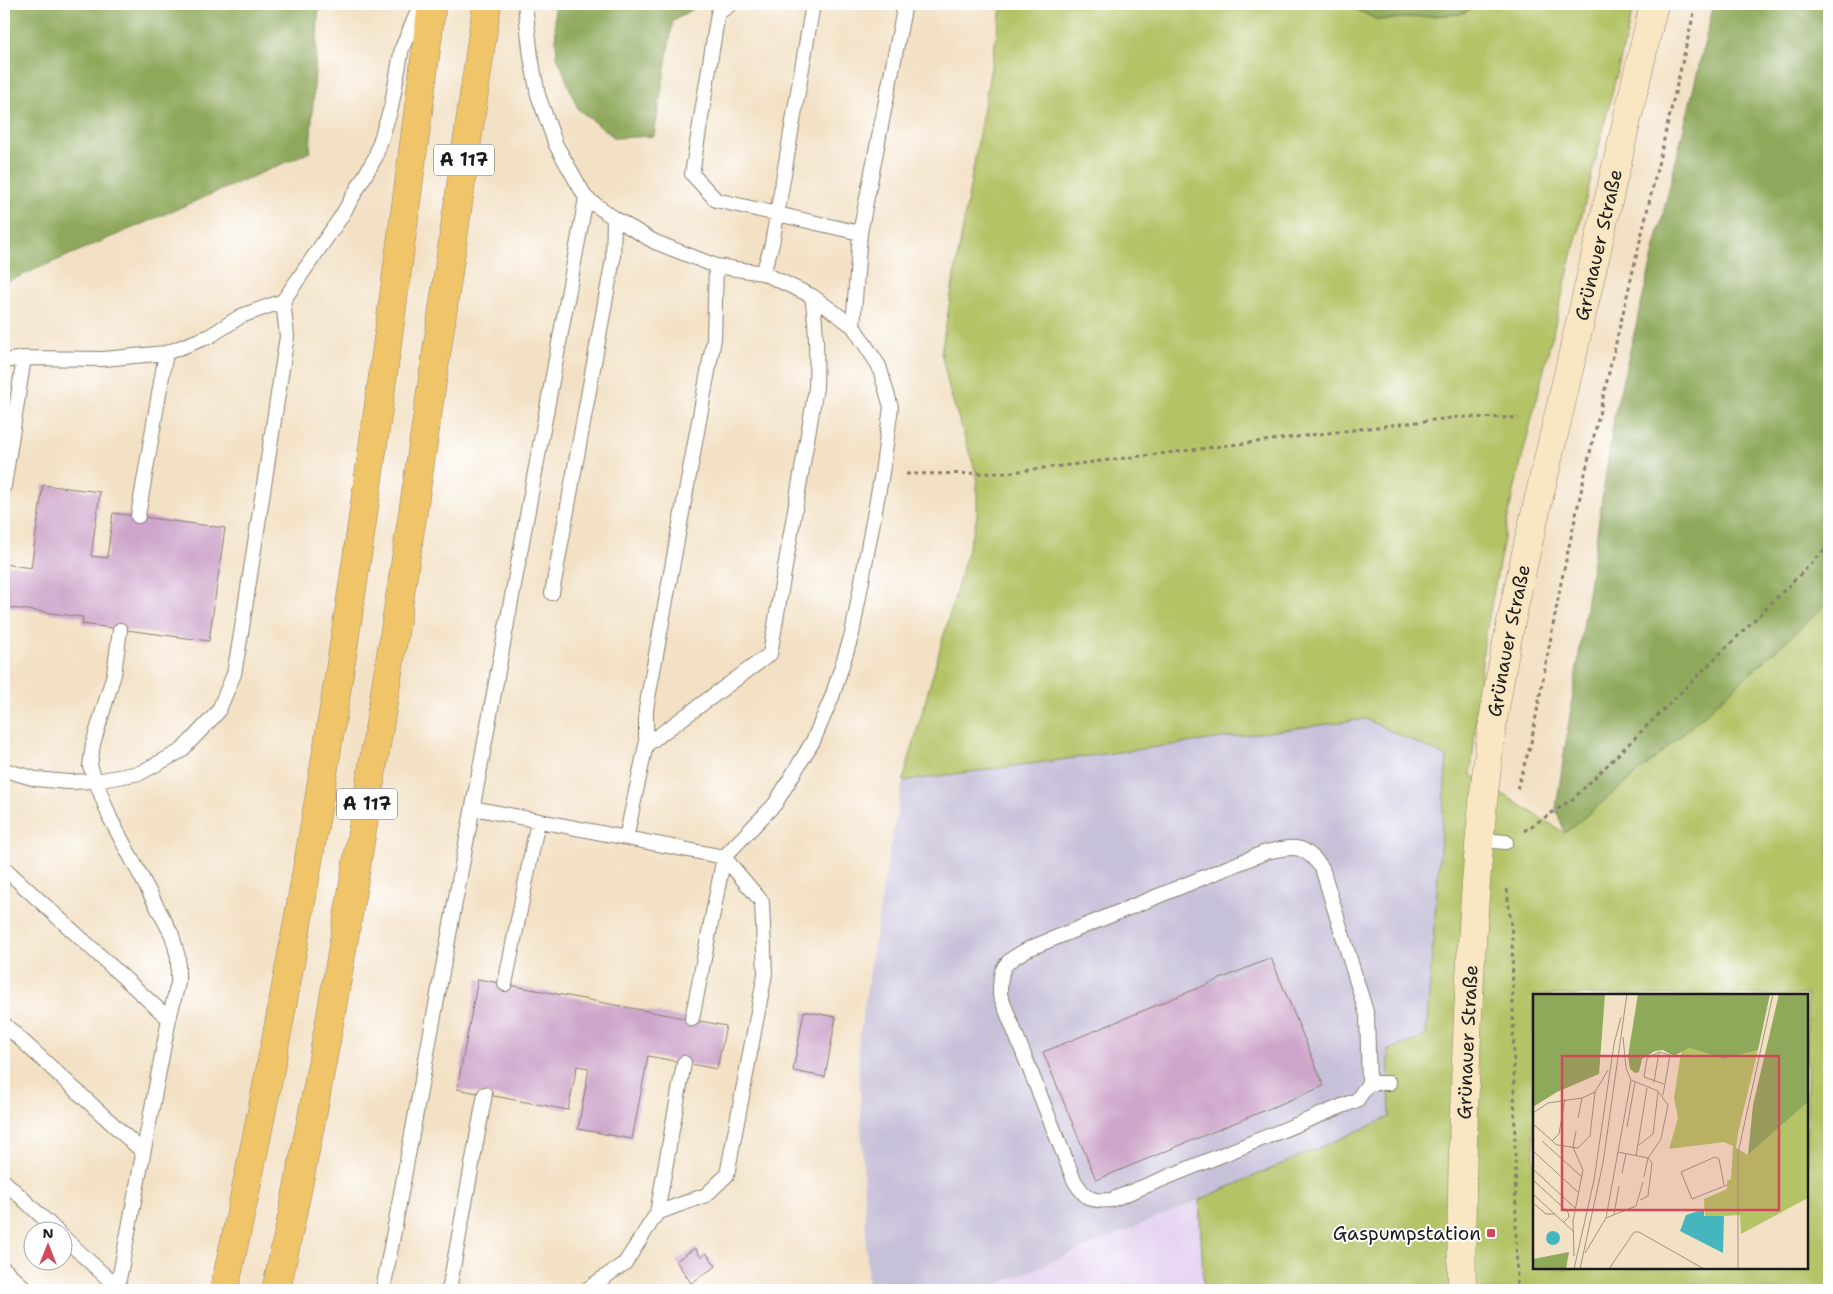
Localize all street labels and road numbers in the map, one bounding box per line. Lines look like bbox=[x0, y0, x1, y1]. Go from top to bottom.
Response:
road number: A 117 bbox=[434, 144, 494, 176]
street label: Grünauer Straße bbox=[1568, 167, 1628, 323]
street label: Grünauer Straße bbox=[1481, 562, 1536, 719]
road number: A 117 bbox=[337, 789, 397, 820]
street label: Grünauer Straße bbox=[1451, 964, 1483, 1120]

